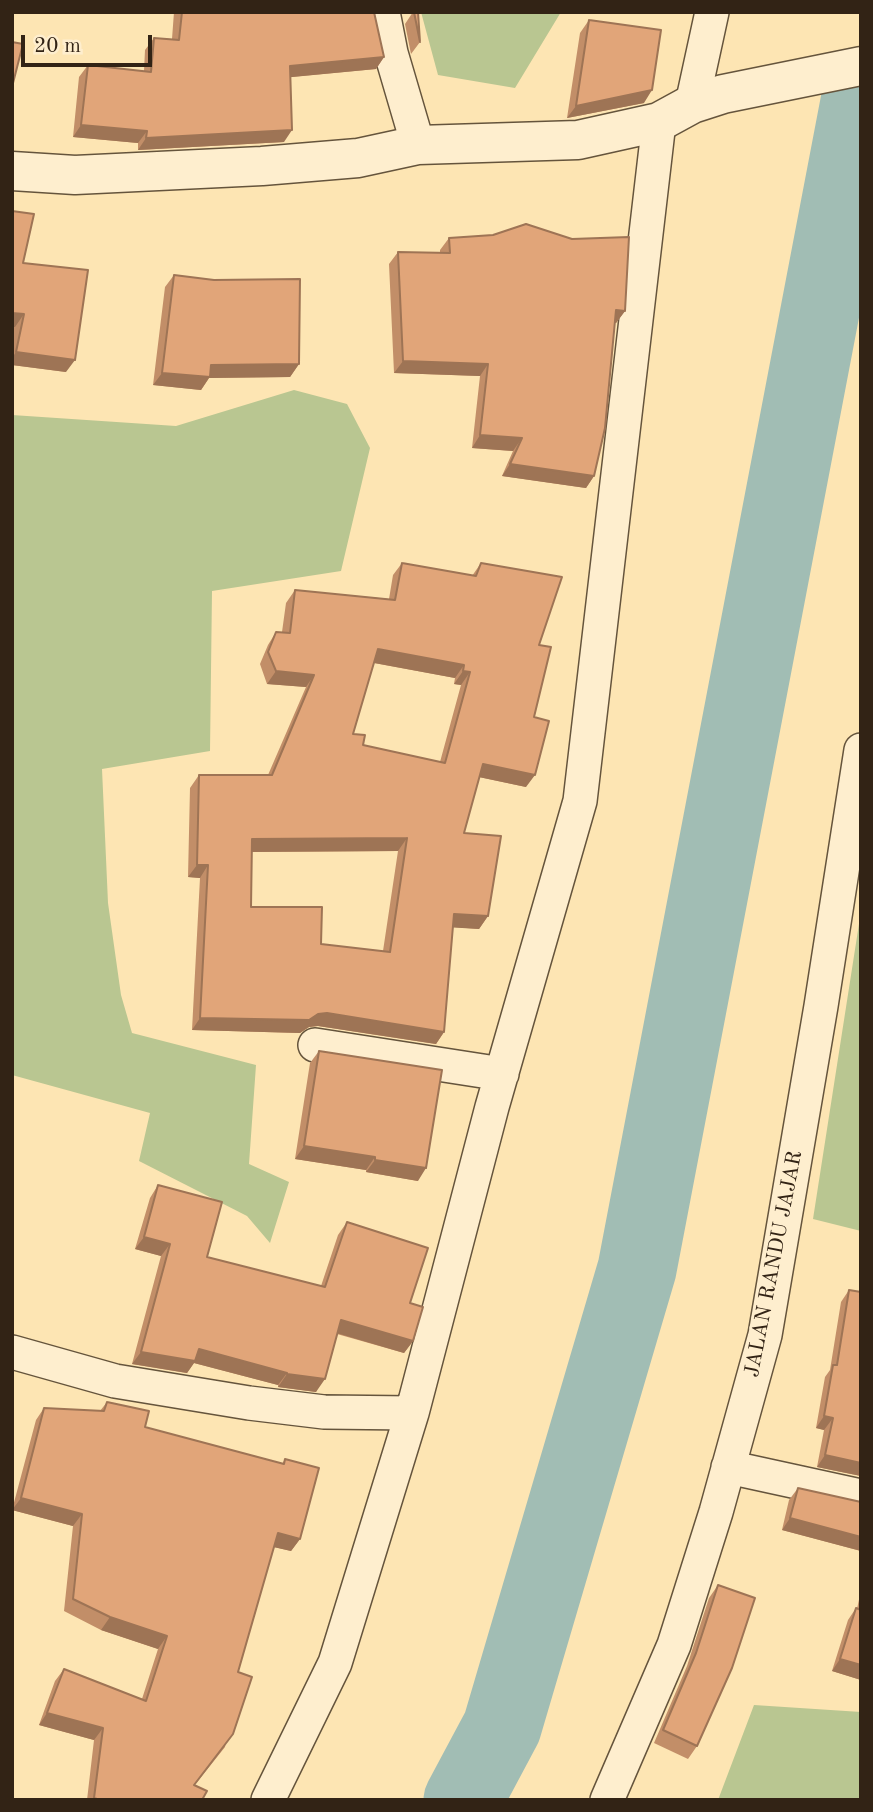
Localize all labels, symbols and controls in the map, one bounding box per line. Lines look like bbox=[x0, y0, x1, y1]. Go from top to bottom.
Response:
scale bar bbox=[24, 21, 156, 65]
text: 20 m bbox=[34, 36, 81, 57]
street label: JALAN RANDU JAJAR bbox=[740, 1149, 808, 1379]

